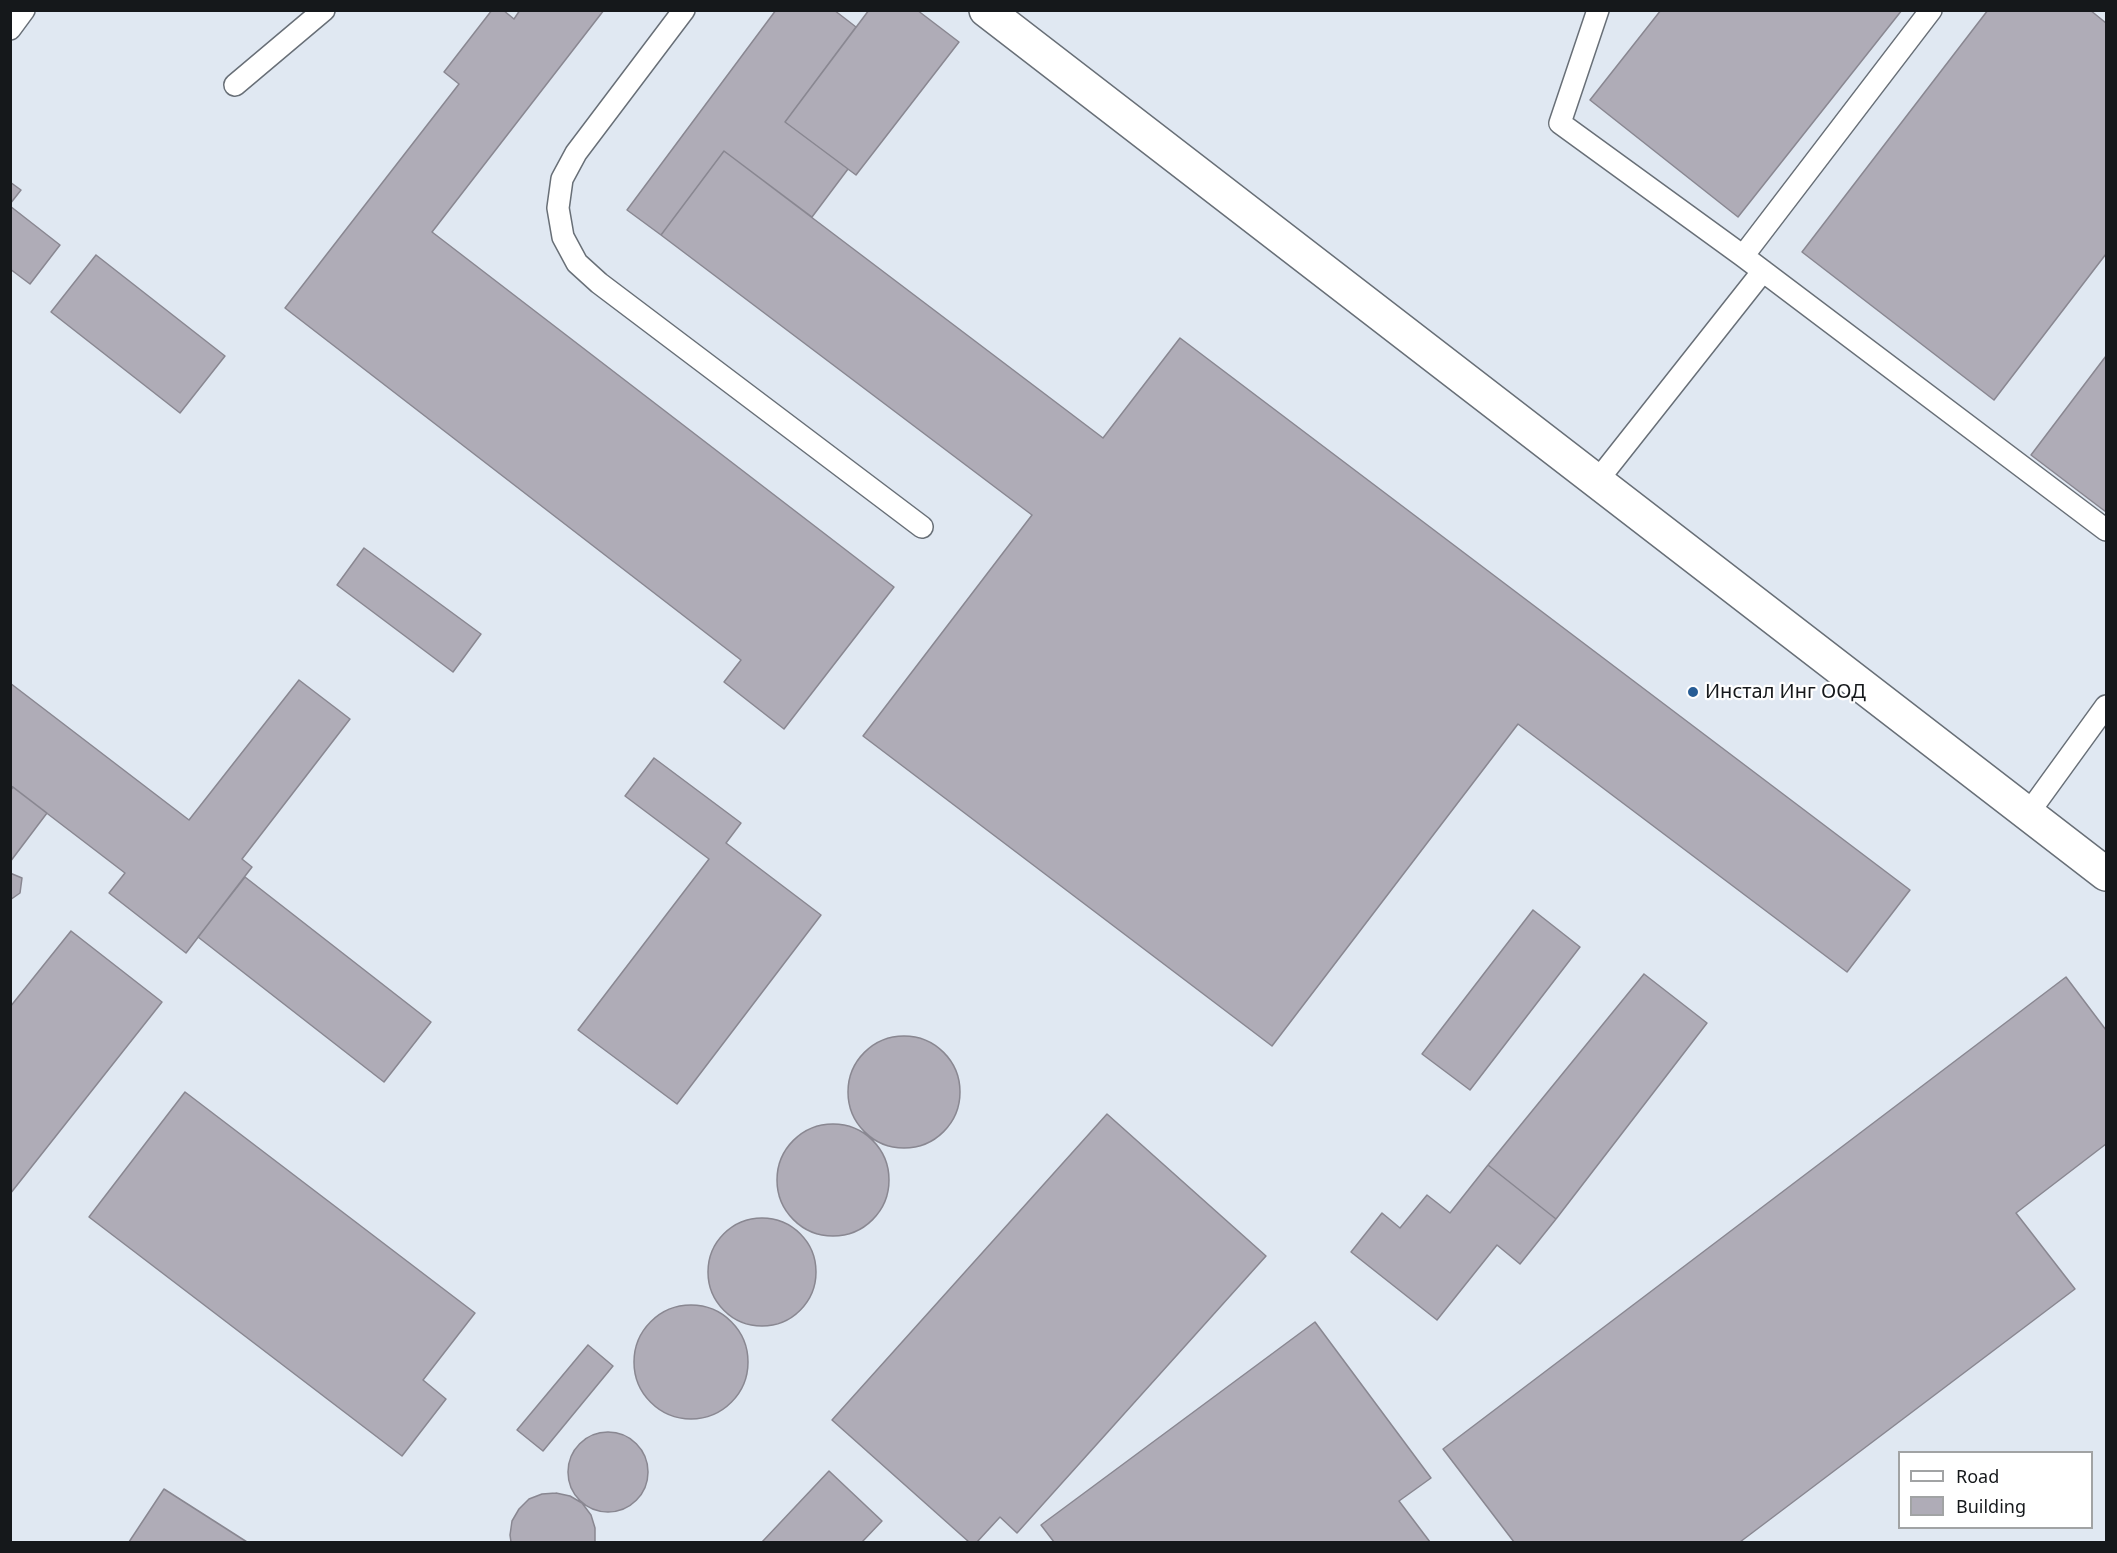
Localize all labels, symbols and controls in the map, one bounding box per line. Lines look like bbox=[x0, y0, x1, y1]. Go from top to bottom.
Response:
place label: Инстал Инг ООД bbox=[1705, 680, 1866, 704]
marker: Инстал Инг ООД bbox=[1686, 685, 1700, 699]
legend bbox=[1898, 1451, 2093, 1529]
text: Road bbox=[1956, 1464, 1999, 1488]
text: Building bbox=[1956, 1494, 2026, 1518]

